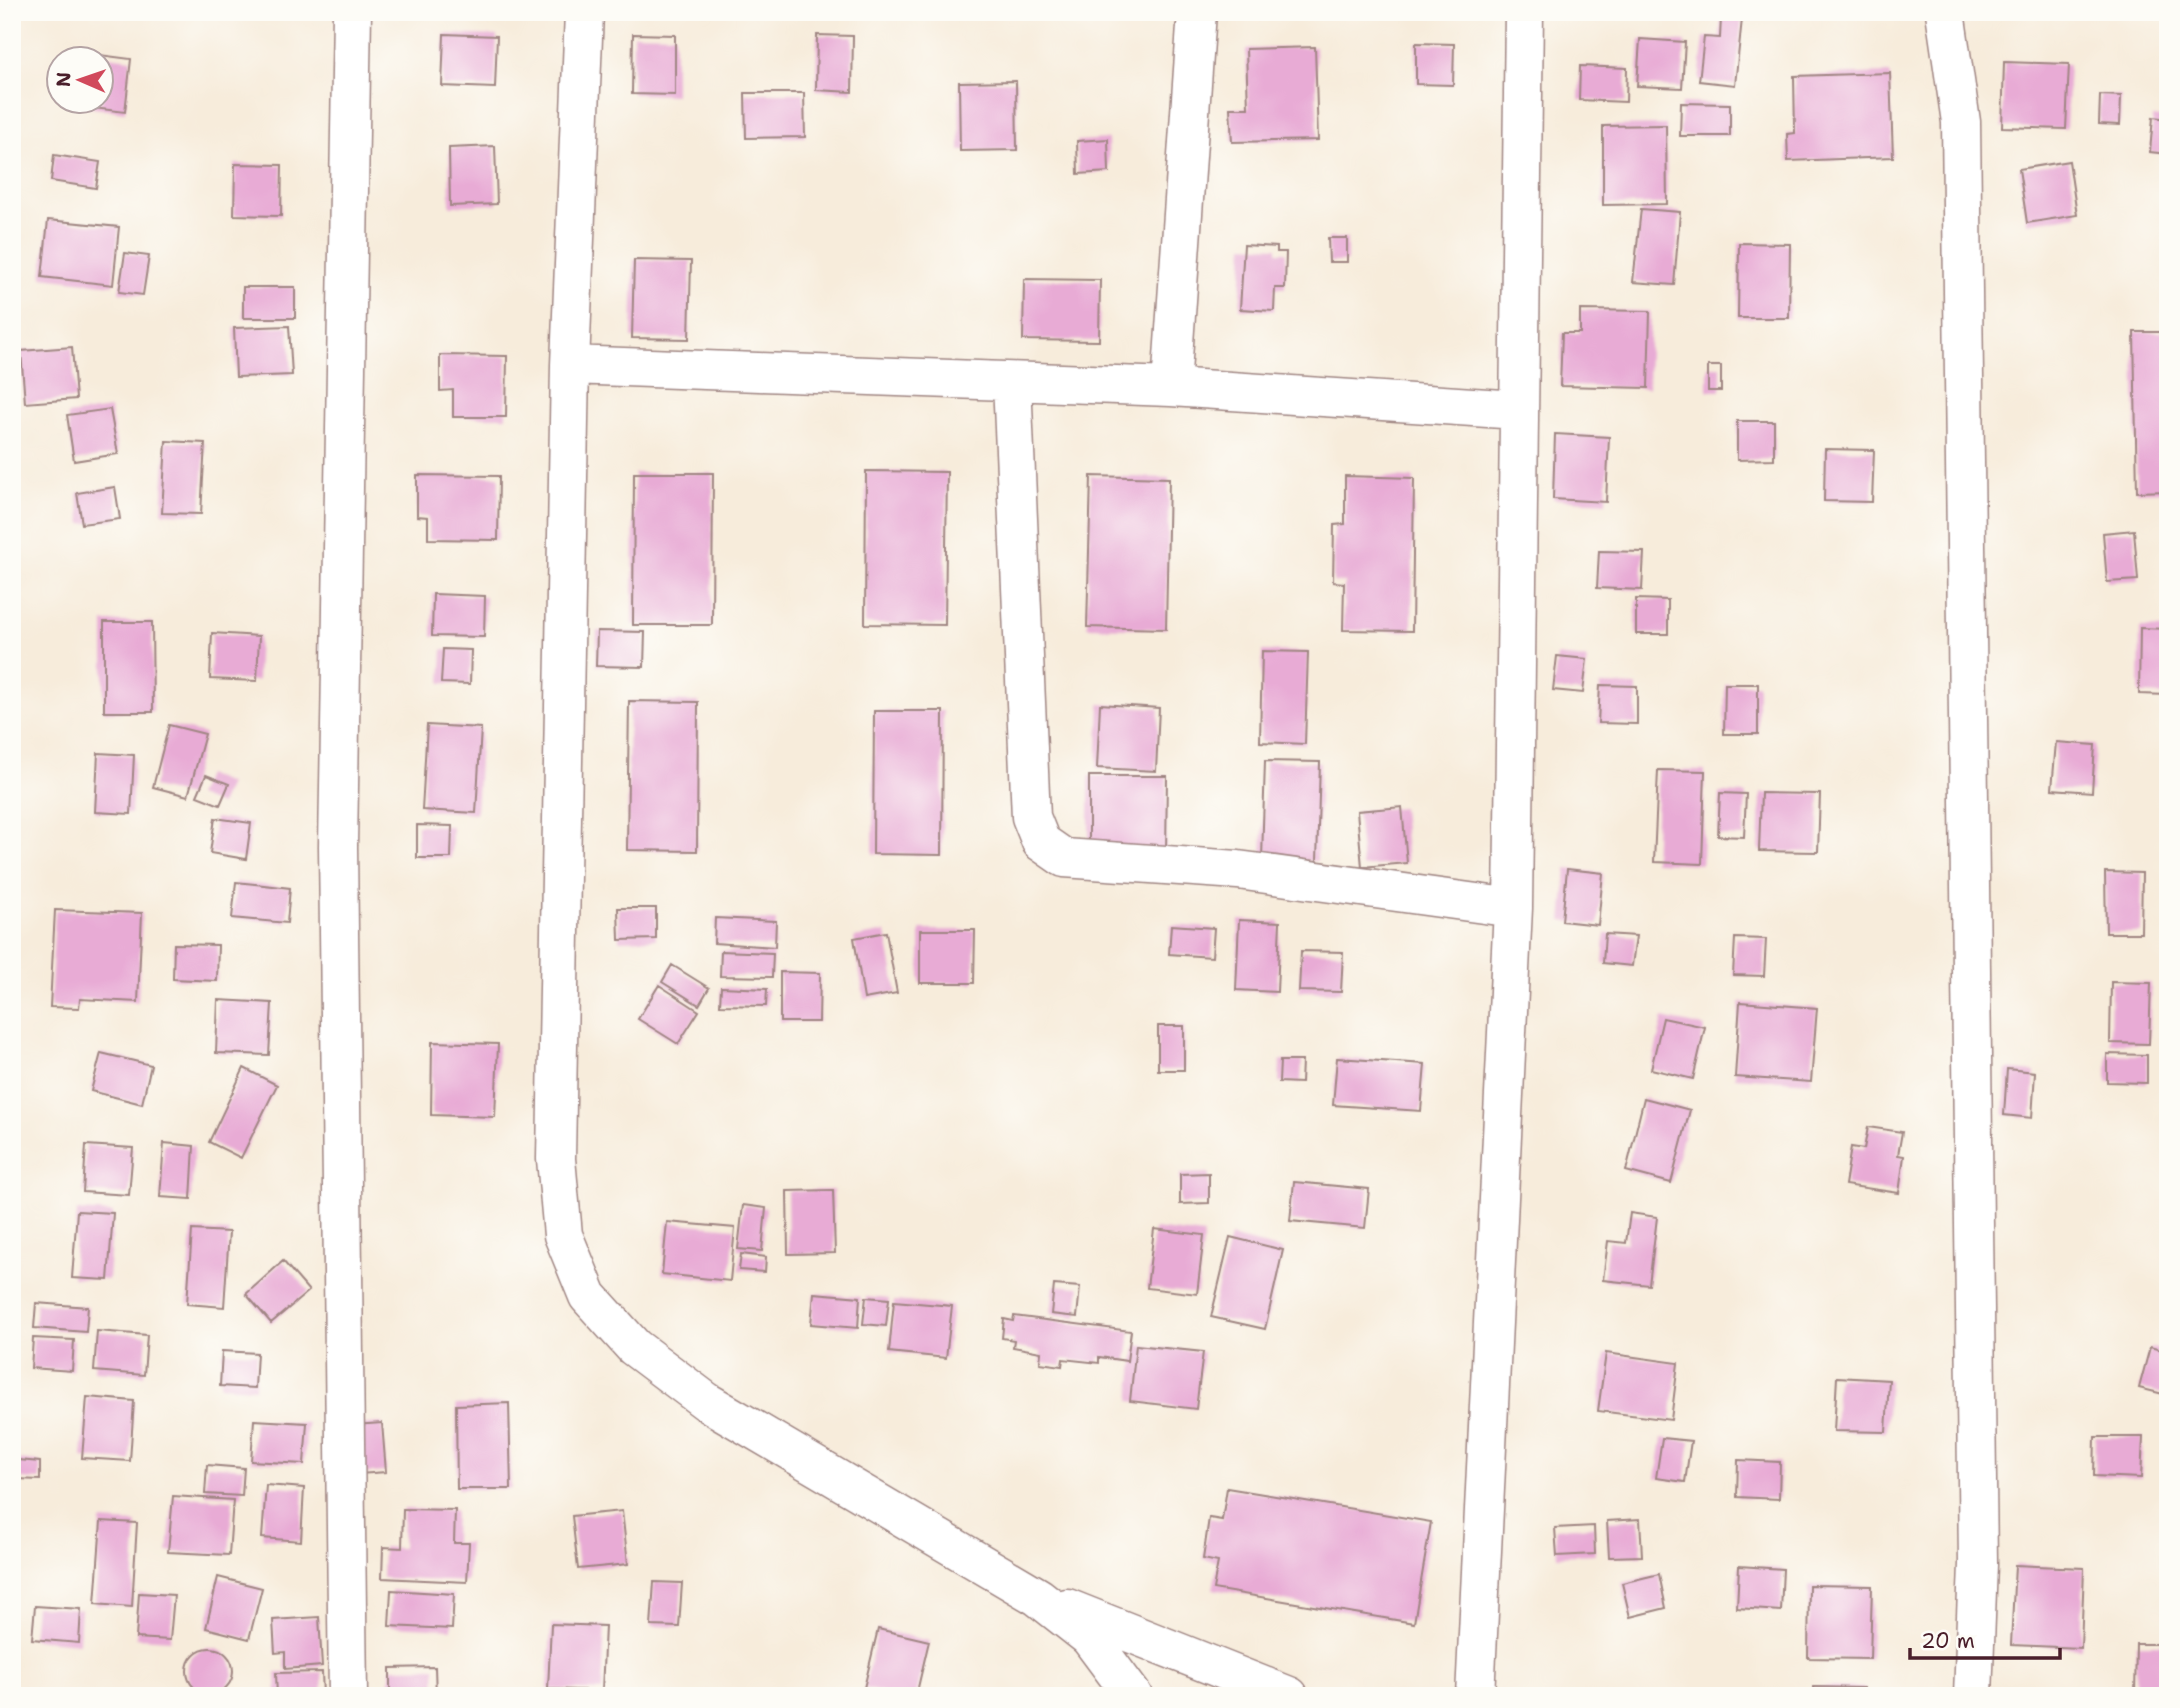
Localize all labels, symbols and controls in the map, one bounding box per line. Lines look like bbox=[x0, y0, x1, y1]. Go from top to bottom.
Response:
north arrow bbox=[46, 46, 116, 116]
text: N bbox=[51, 71, 76, 87]
scale bar bbox=[1910, 1617, 2061, 1661]
text: 20 m bbox=[1921, 1627, 1975, 1655]

